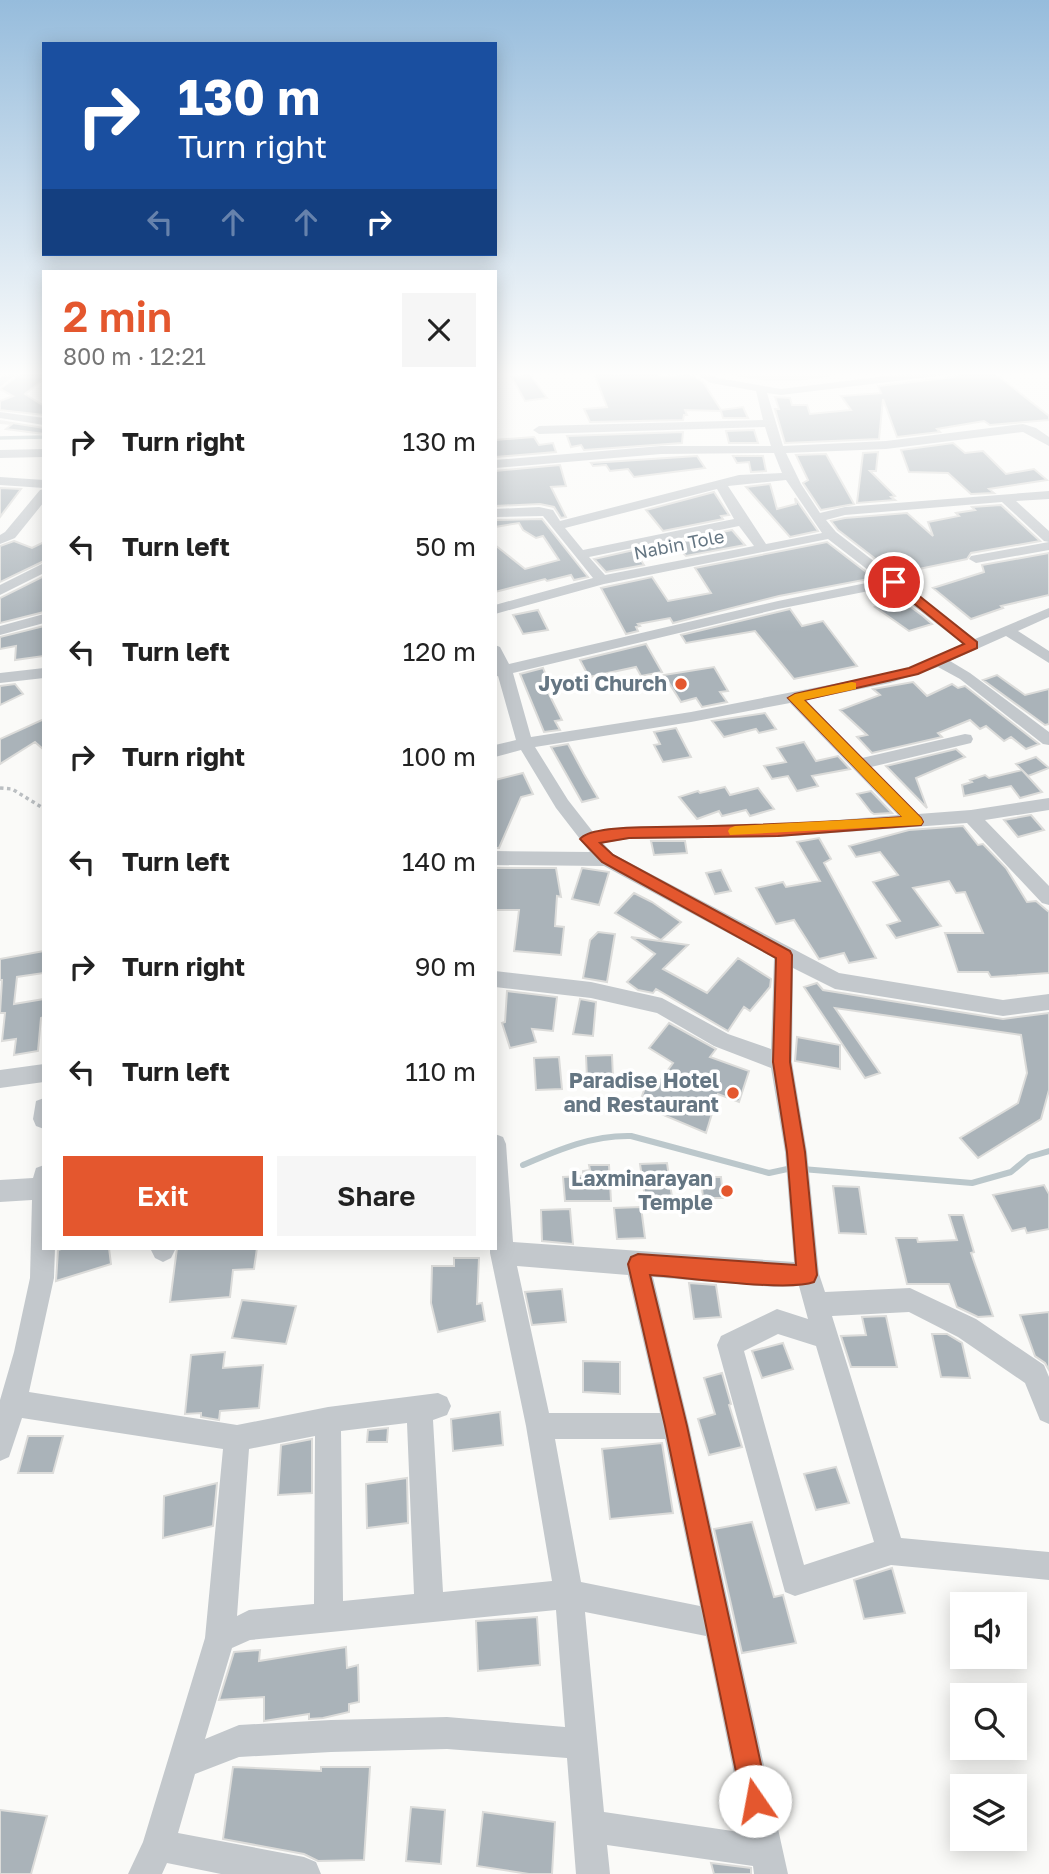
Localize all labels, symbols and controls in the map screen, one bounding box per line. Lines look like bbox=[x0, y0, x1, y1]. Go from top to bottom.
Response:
text: 130 m bbox=[178, 67, 320, 126]
icon: right bbox=[63, 70, 154, 161]
text: Turn right bbox=[178, 127, 327, 165]
icon: left bbox=[141, 203, 179, 241]
icon: ahead bbox=[214, 203, 252, 241]
icon: ahead bbox=[287, 203, 325, 241]
icon: right bbox=[360, 203, 398, 241]
text: 2 min bbox=[63, 291, 172, 341]
button: close bbox=[402, 293, 476, 367]
text: 800 m · 12:21 bbox=[63, 342, 206, 370]
icon: right bbox=[63, 423, 101, 461]
text: Turn right bbox=[122, 426, 245, 457]
text: 130 m bbox=[403, 426, 476, 457]
street label: Nabin Tole bbox=[632, 524, 726, 564]
icon: left bbox=[63, 528, 101, 566]
text: Turn left bbox=[122, 531, 230, 562]
text: 50 m bbox=[415, 531, 476, 562]
pin bbox=[864, 552, 924, 612]
icon: arrive bbox=[875, 563, 913, 601]
icon: left bbox=[63, 633, 101, 671]
text: Turn left bbox=[122, 636, 230, 667]
text: 120 m bbox=[403, 636, 476, 667]
place label: Jyoti Church bbox=[538, 670, 667, 696]
marker: Jyoti Church bbox=[673, 676, 689, 692]
icon: right bbox=[63, 738, 101, 776]
text: Turn right bbox=[122, 741, 245, 772]
text: 100 m bbox=[402, 741, 476, 772]
icon: left bbox=[63, 843, 101, 881]
text: Turn left bbox=[122, 846, 230, 877]
text: 140 m bbox=[402, 846, 476, 877]
icon: right bbox=[63, 948, 101, 986]
text: Turn right bbox=[122, 951, 245, 982]
text: 90 m bbox=[415, 951, 476, 982]
icon: left bbox=[63, 1053, 101, 1091]
text: Turn left bbox=[122, 1056, 230, 1087]
text: 110 m bbox=[405, 1056, 476, 1087]
place label: Paradise Hotel and Restaurant bbox=[563, 1067, 719, 1117]
marker: Paradise Hotel and Restaurant bbox=[725, 1085, 741, 1101]
button: Exit bbox=[63, 1156, 263, 1236]
button: Share bbox=[277, 1156, 476, 1236]
place label: Laxminarayan Temple bbox=[571, 1165, 713, 1215]
marker: Laxminarayan Temple bbox=[719, 1183, 735, 1199]
map controls bbox=[950, 1592, 1027, 1851]
button: sound bbox=[950, 1592, 1027, 1669]
button: search bbox=[950, 1683, 1027, 1760]
position arrow bbox=[718, 1764, 792, 1838]
button: layers bbox=[950, 1774, 1027, 1851]

